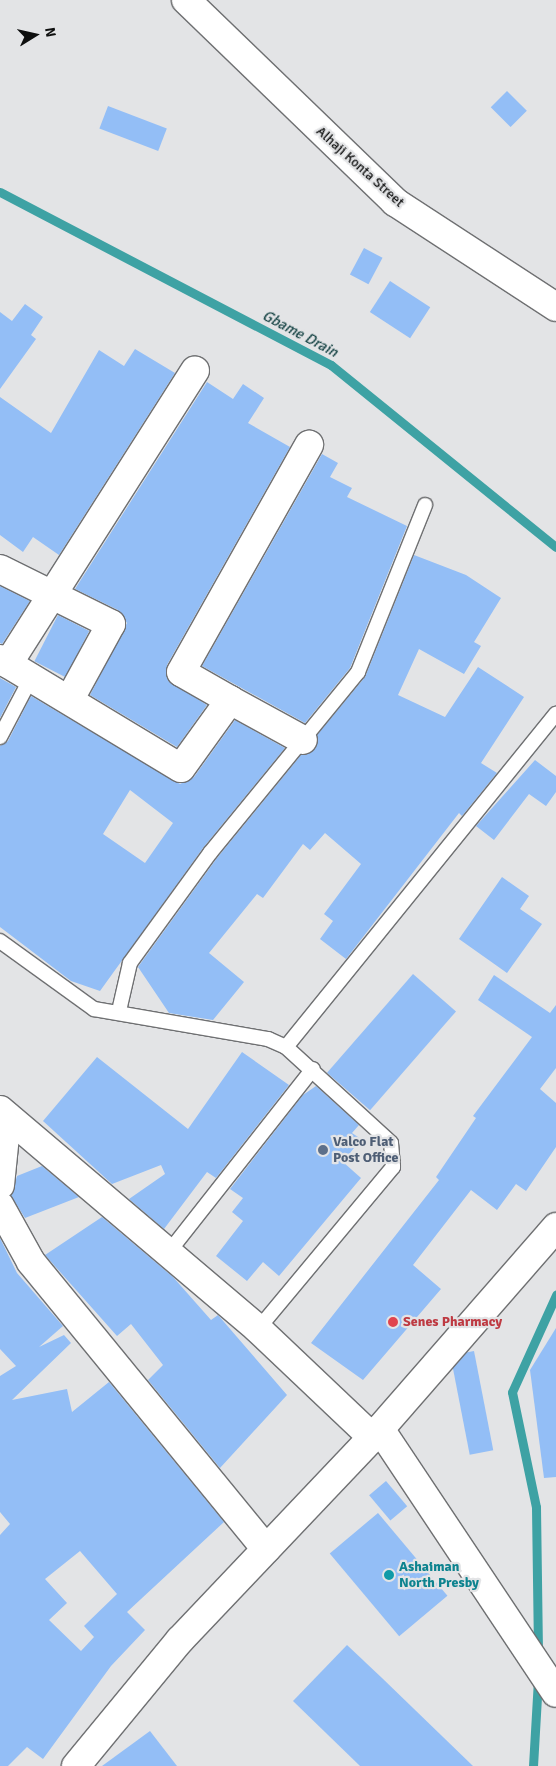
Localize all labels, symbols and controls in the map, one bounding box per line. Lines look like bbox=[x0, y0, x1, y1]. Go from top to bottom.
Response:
north arrow bbox=[10, 10, 60, 60]
text: N bbox=[41, 26, 59, 39]
street label: Alhaji Konta Street bbox=[313, 123, 407, 211]
water label: Gbame Drain bbox=[259, 307, 341, 361]
place label: Valco Flat Post Office bbox=[333, 1134, 398, 1166]
marker: Valco Flat Post Office bbox=[317, 1144, 329, 1156]
place label: Senes Pharmacy bbox=[403, 1314, 502, 1330]
marker: Senes Pharmacy bbox=[387, 1316, 399, 1328]
place label: Ashaiman North Presby bbox=[399, 1559, 479, 1591]
marker: Ashaiman North Presby bbox=[383, 1569, 395, 1581]

